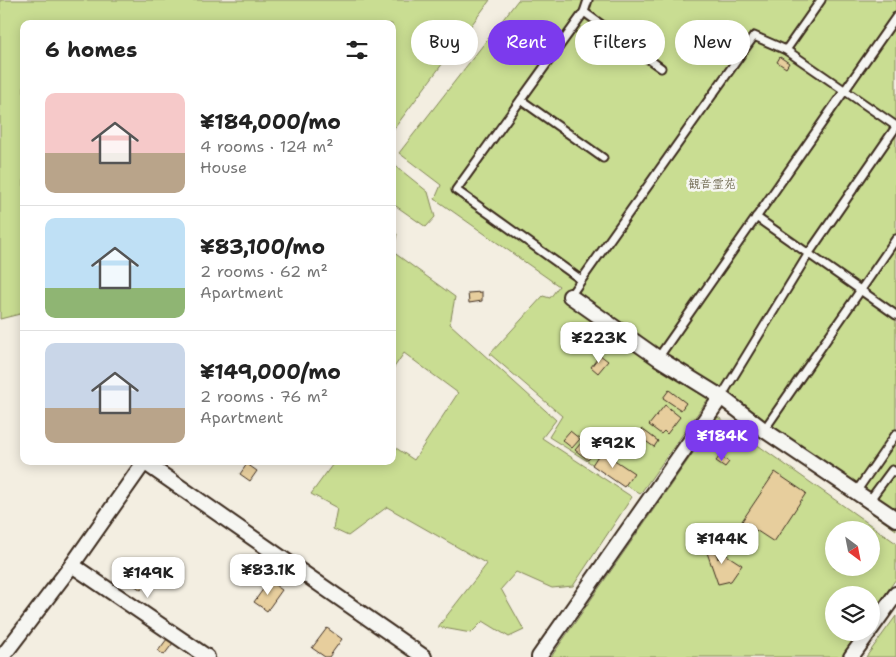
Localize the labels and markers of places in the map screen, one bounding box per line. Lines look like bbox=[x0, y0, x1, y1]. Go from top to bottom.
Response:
pin: ¥223K bbox=[564, 322, 634, 364]
pin: ¥184K bbox=[687, 420, 757, 462]
pin: ¥92K bbox=[583, 426, 643, 469]
pin: ¥144K bbox=[687, 522, 757, 565]
pin: ¥83.1K bbox=[227, 554, 309, 596]
pin: ¥149K bbox=[113, 556, 183, 599]

